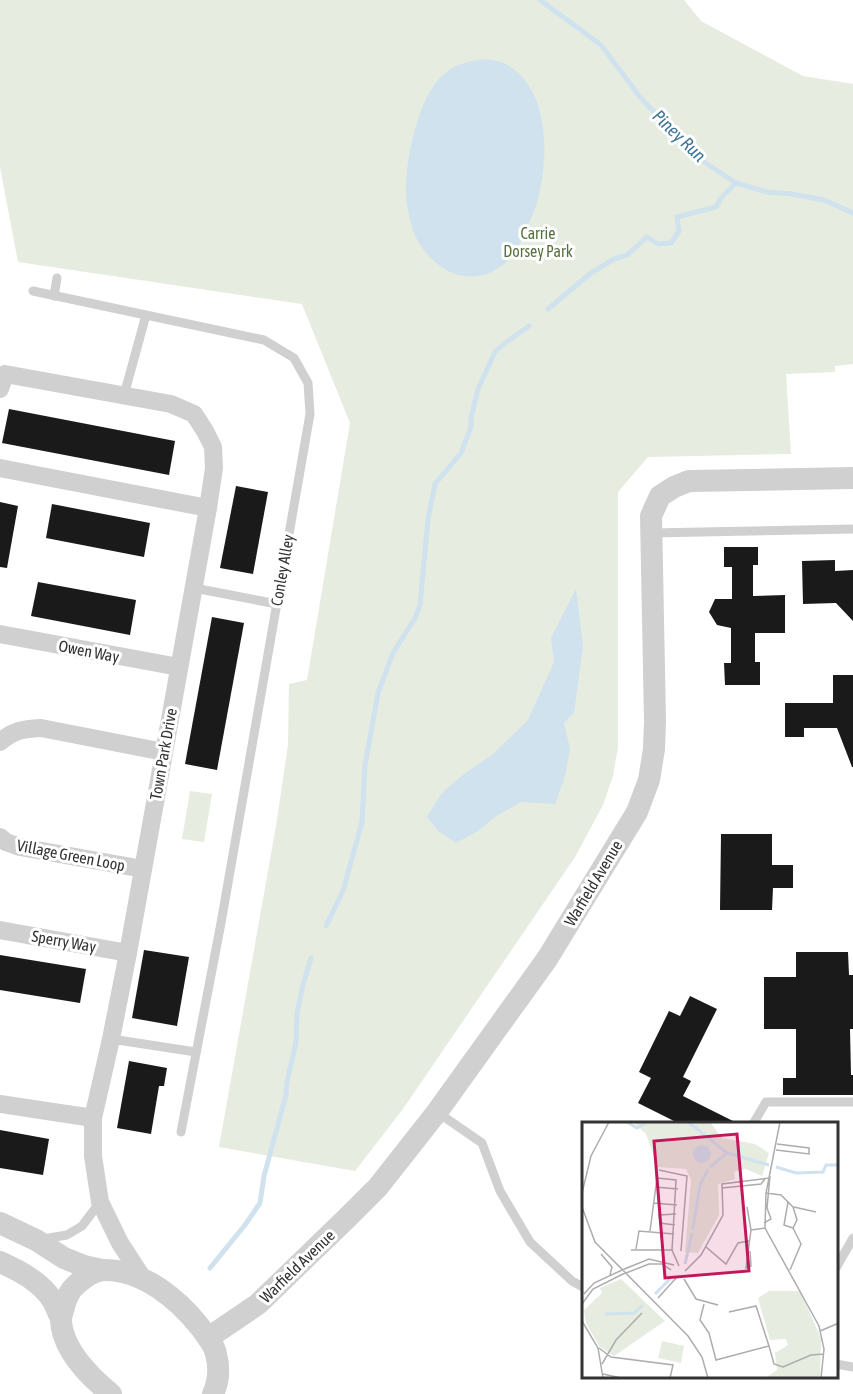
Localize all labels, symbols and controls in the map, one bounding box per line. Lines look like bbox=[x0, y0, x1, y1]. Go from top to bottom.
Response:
water label: Piney Run bbox=[648, 105, 710, 166]
park label: Carrie Dorsey Park bbox=[503, 224, 573, 261]
street label: Conley Alley bbox=[267, 532, 298, 607]
street label: Owen Way bbox=[57, 636, 121, 667]
street label: Town Park Drive bbox=[146, 707, 180, 801]
street label: Village Green Loop bbox=[15, 836, 127, 875]
street label: Warfield Avenue bbox=[560, 837, 626, 929]
street label: Sperry Way bbox=[30, 926, 98, 957]
inset map bbox=[582, 1122, 838, 1379]
street label: Warfield Avenue bbox=[256, 1226, 338, 1306]

